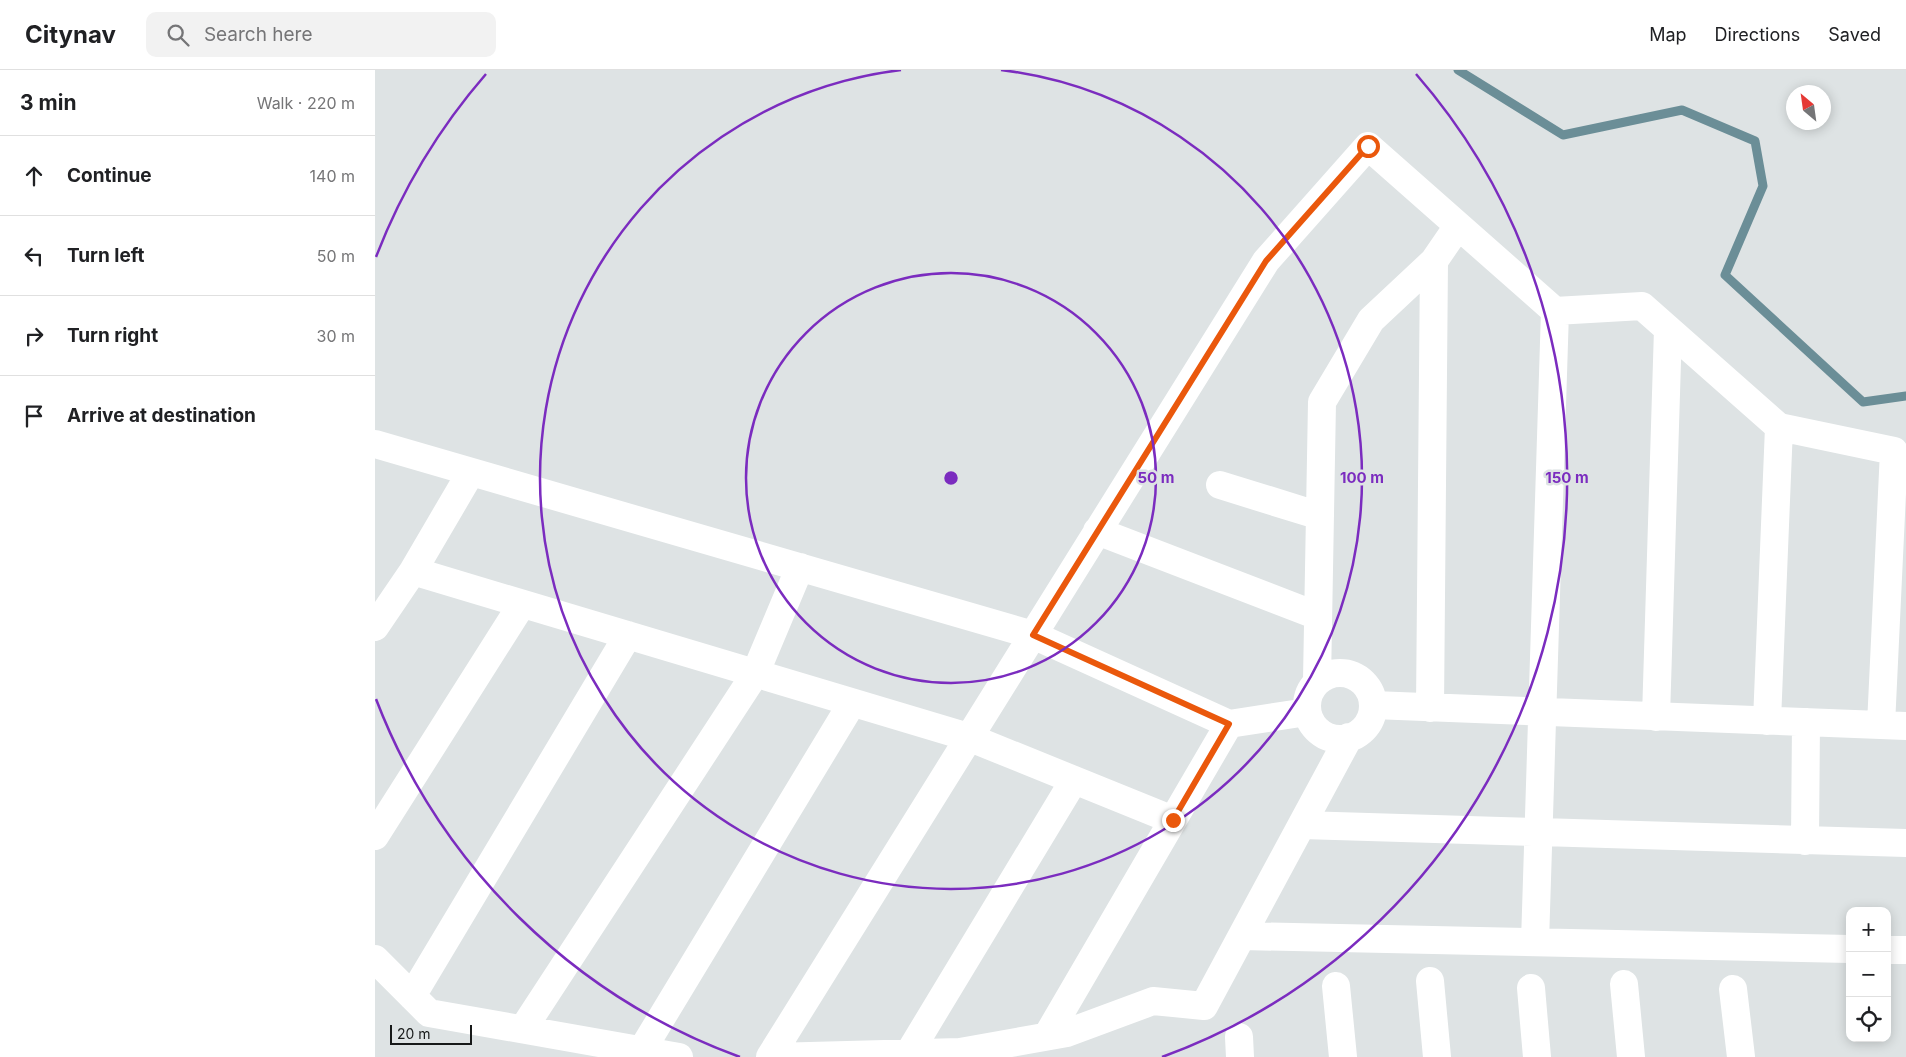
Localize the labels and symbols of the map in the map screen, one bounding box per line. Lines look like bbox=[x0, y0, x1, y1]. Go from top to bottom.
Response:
north arrow bbox=[1786, 85, 1831, 130]
route start bbox=[1357, 135, 1380, 158]
text: 50 m bbox=[1138, 468, 1174, 487]
text: 100 m bbox=[1340, 468, 1384, 487]
text: 150 m bbox=[1545, 468, 1589, 487]
centre of rings bbox=[942, 469, 960, 487]
route end bbox=[1162, 809, 1185, 832]
scale bar bbox=[390, 1022, 473, 1045]

